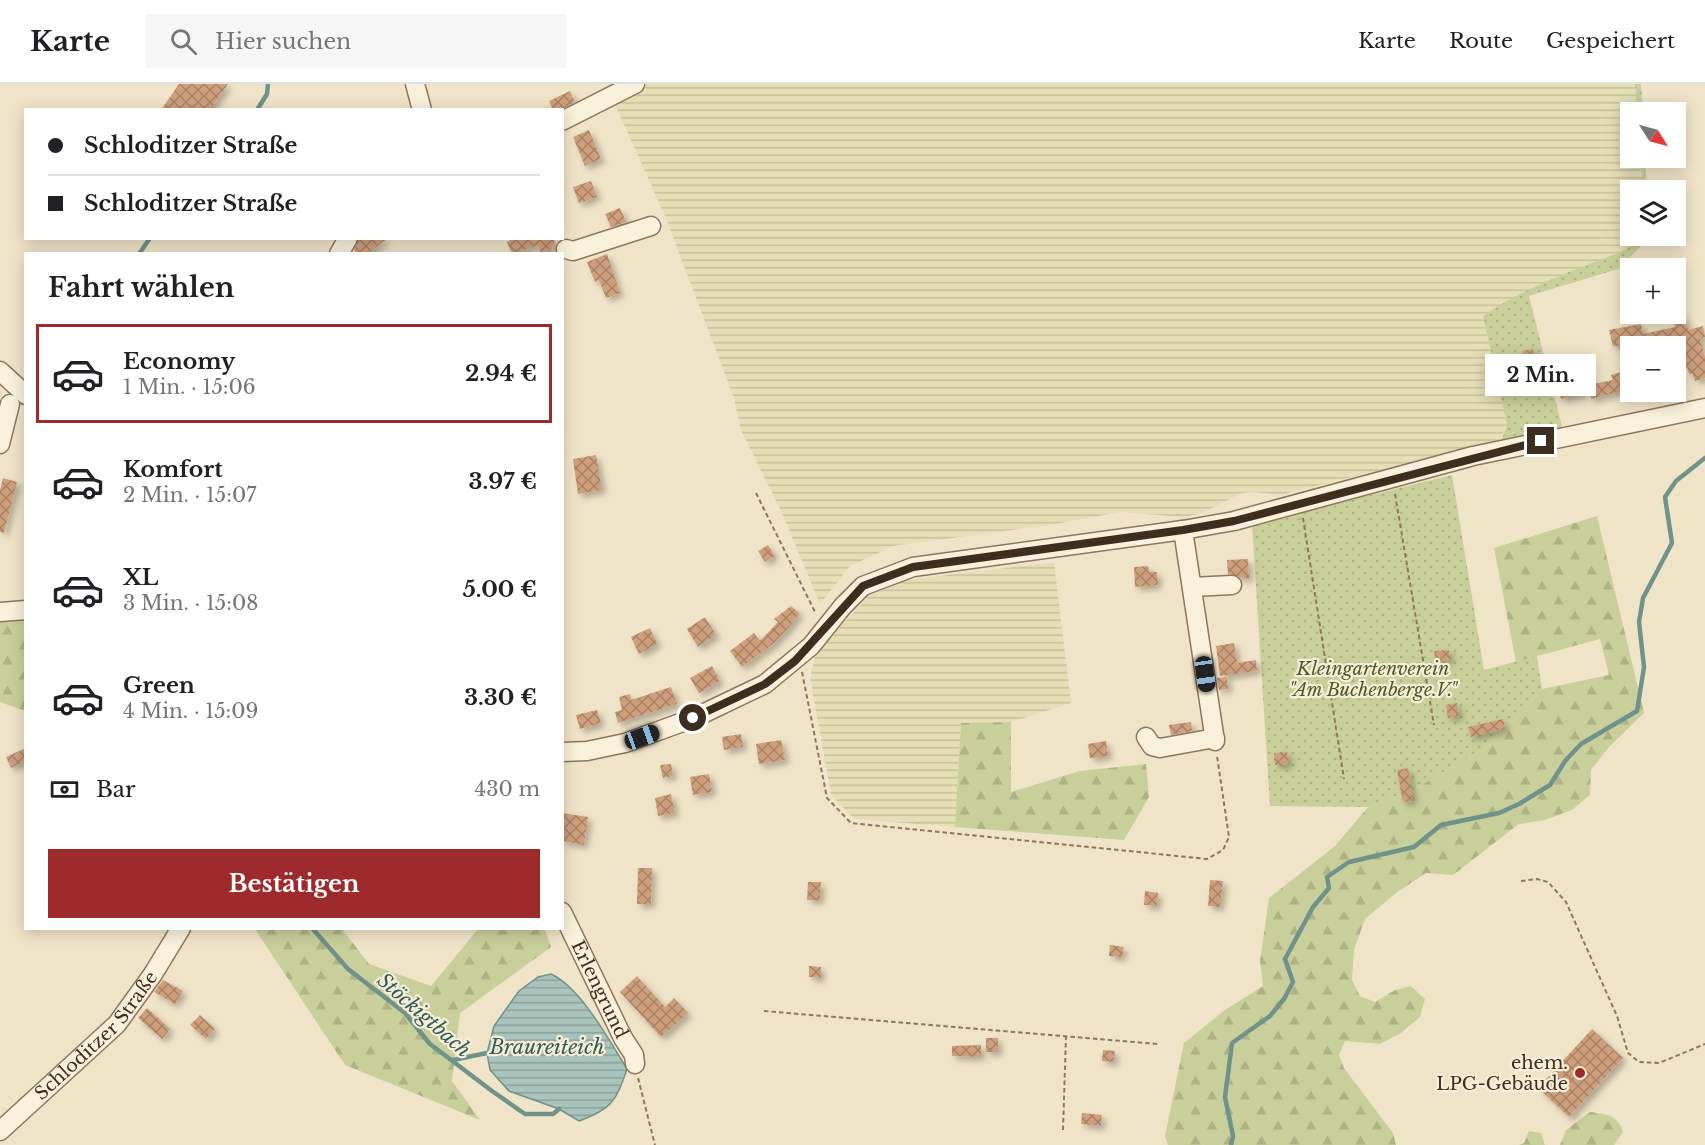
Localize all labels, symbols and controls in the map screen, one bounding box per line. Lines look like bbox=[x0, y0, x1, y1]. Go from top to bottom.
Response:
search box bbox=[146, 14, 566, 68]
text: Karte bbox=[30, 24, 110, 59]
icon: search bbox=[167, 25, 200, 58]
text: Hier suchen bbox=[215, 28, 351, 55]
text: Karte bbox=[1358, 28, 1416, 54]
text: Route bbox=[1449, 28, 1513, 54]
text: Gespeichert bbox=[1546, 28, 1675, 54]
north arrow bbox=[1620, 102, 1686, 168]
map controls bbox=[1620, 102, 1686, 402]
text: Schloditzer Straße bbox=[84, 132, 297, 159]
button: layers bbox=[1620, 180, 1686, 246]
text: Schloditzer Straße bbox=[84, 190, 297, 217]
button: + bbox=[1620, 258, 1686, 324]
text: Fahrt wählen bbox=[48, 271, 234, 304]
button: − bbox=[1620, 336, 1686, 402]
icon: car bbox=[51, 347, 105, 401]
text: Economy bbox=[123, 348, 235, 375]
callout: 2 Min. bbox=[1486, 354, 1596, 396]
text: 2.94 € bbox=[465, 360, 537, 387]
text: 2 Min. bbox=[1506, 363, 1575, 387]
text: 1 Min. · 15:06 bbox=[123, 375, 256, 399]
route end bbox=[1527, 427, 1554, 454]
icon: car bbox=[51, 455, 105, 509]
text: Komfort bbox=[123, 456, 223, 483]
text: 3.97 € bbox=[468, 468, 537, 495]
text: 2 Min. · 15:07 bbox=[123, 483, 256, 507]
icon: car bbox=[51, 563, 105, 617]
text: XL bbox=[123, 564, 158, 591]
text: 5.00 € bbox=[463, 576, 537, 603]
text: 3 Min. · 15:08 bbox=[123, 591, 258, 615]
car bbox=[1194, 655, 1216, 693]
park label: Kleingartenverein "Am Buchenberge.V." bbox=[1289, 658, 1459, 701]
icon: car bbox=[51, 671, 105, 725]
text: Green bbox=[123, 672, 195, 699]
text: 3.30 € bbox=[464, 684, 537, 711]
text: 4 Min. · 15:09 bbox=[123, 699, 258, 723]
route start bbox=[679, 704, 706, 731]
car bbox=[622, 722, 662, 752]
icon: cash bbox=[48, 773, 81, 806]
text: Bar bbox=[96, 776, 136, 803]
text: 430 m bbox=[475, 777, 540, 801]
button: Bestätigen bbox=[48, 849, 540, 918]
street label: Erlengrund bbox=[566, 937, 633, 1042]
street label: Schloditzer Straße bbox=[30, 967, 162, 1105]
water label: Stöckigtbach bbox=[372, 968, 476, 1062]
water label: Braureiteich bbox=[489, 1035, 604, 1059]
place label: ehem. LPG-Gebäude bbox=[1436, 1052, 1568, 1095]
marker: ehem. LPG-Gebäude bbox=[1573, 1066, 1587, 1080]

